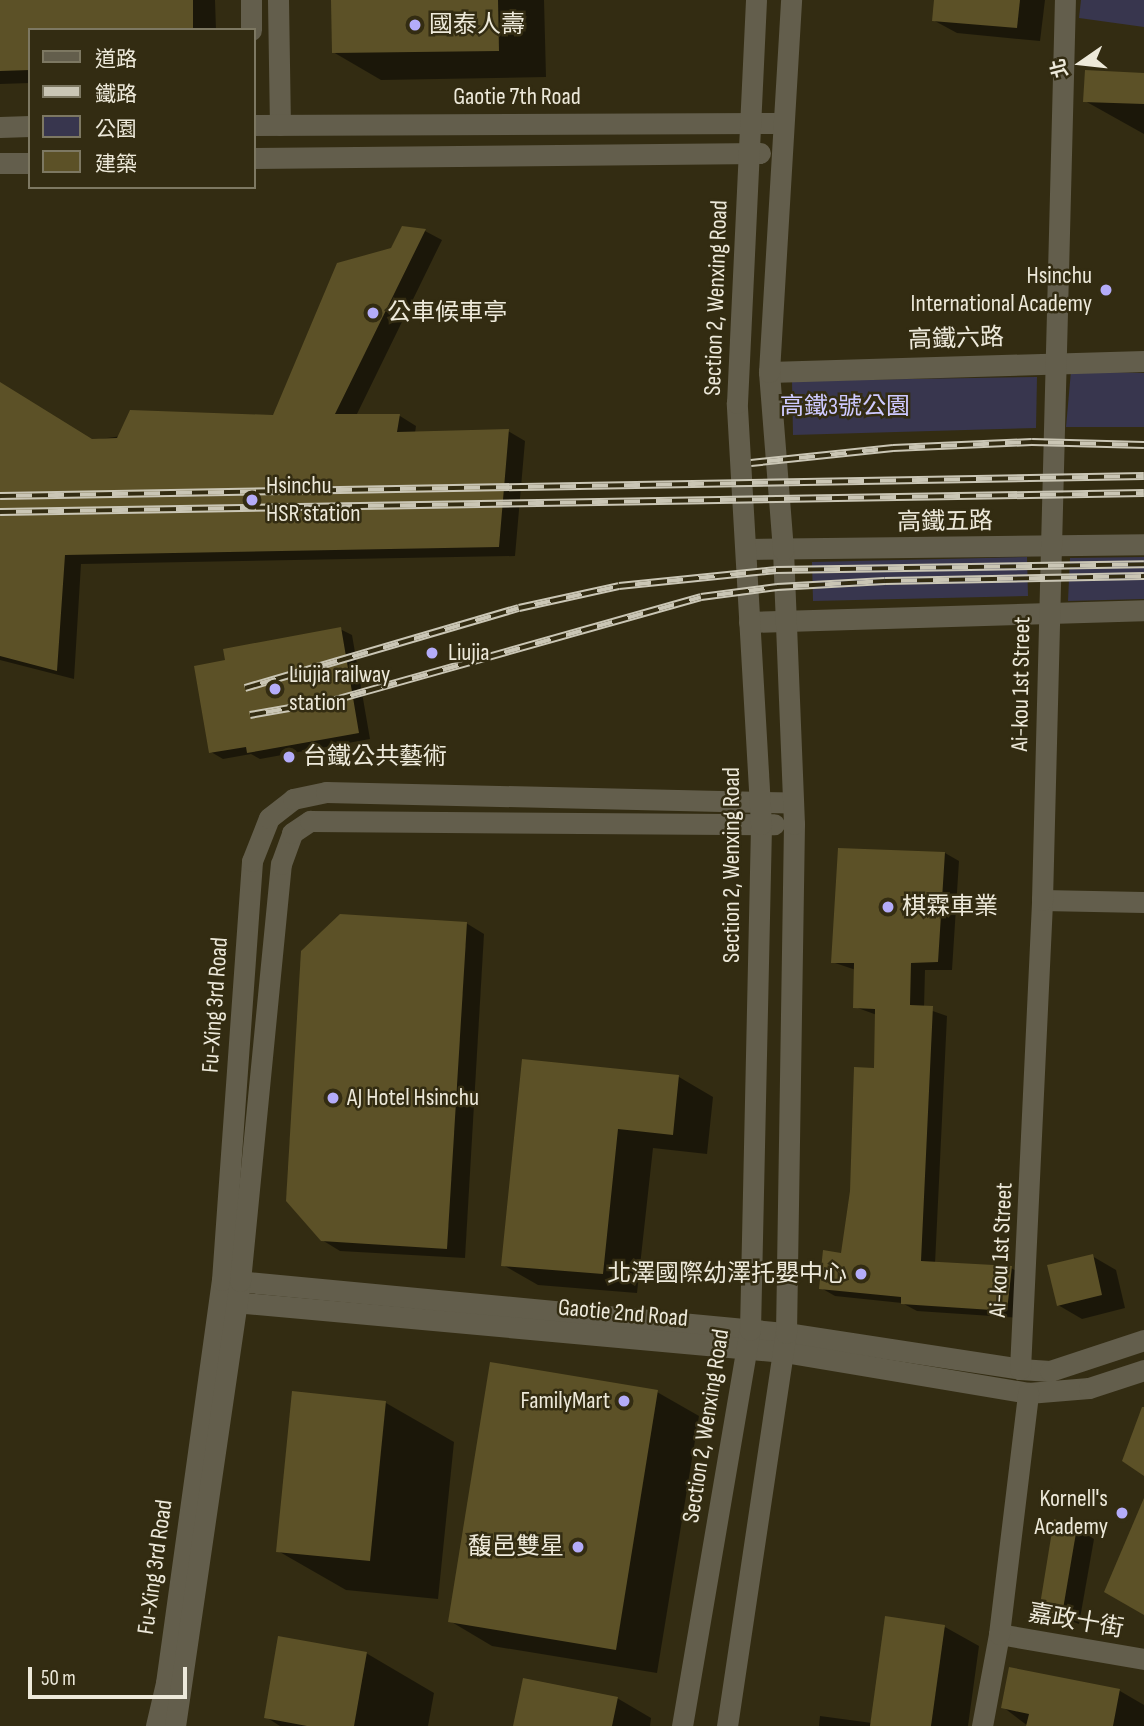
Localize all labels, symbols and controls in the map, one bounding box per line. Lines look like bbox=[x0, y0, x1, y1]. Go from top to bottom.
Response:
place label: 國泰人壽 bbox=[429, 11, 525, 39]
marker: 國泰人壽 bbox=[407, 17, 423, 33]
legend bbox=[28, 28, 256, 189]
north arrow bbox=[1046, 28, 1116, 98]
text: 道路 bbox=[95, 47, 137, 72]
text: 北 bbox=[1047, 56, 1074, 80]
text: 鐵路 bbox=[95, 82, 137, 107]
street label: Gaotie 7th Road bbox=[453, 83, 581, 111]
text: 公園 bbox=[95, 117, 137, 142]
text: 建築 bbox=[95, 152, 137, 177]
street label: Section 2, Wenxing Road bbox=[698, 200, 734, 396]
place label: Hsinchu International Academy bbox=[911, 262, 1092, 318]
marker: Hsinchu International Academy bbox=[1098, 282, 1114, 298]
place label: 公車候車亭 bbox=[387, 299, 507, 327]
marker: 公車候車亭 bbox=[365, 305, 381, 321]
street label: 高鐵六路 bbox=[908, 323, 1004, 355]
park label: 高鐵3號公園 bbox=[780, 393, 910, 421]
place label: Hsinchu HSR station bbox=[266, 472, 360, 528]
marker: Hsinchu HSR station bbox=[244, 492, 260, 508]
street label: 高鐵五路 bbox=[897, 507, 993, 537]
street label: Ai-kou 1st Street bbox=[1005, 616, 1037, 752]
place label: Liujia bbox=[448, 639, 489, 667]
marker: Liujia bbox=[422, 643, 442, 663]
place label: Liujia railway station bbox=[289, 661, 390, 717]
marker: Liujia railway station bbox=[267, 681, 283, 697]
place label: 台鐵公共藝術 bbox=[303, 743, 447, 771]
marker: 台鐵公共藝術 bbox=[281, 749, 297, 765]
street label: Section 2, Wenxing Road bbox=[718, 767, 746, 963]
place label: 棋霖車業 bbox=[902, 893, 998, 921]
marker: 棋霖車業 bbox=[880, 899, 896, 915]
street label: Fu-Xing 3rd Road bbox=[196, 936, 234, 1074]
place label: AJ Hotel Hsinchu bbox=[347, 1084, 479, 1112]
marker: AJ Hotel Hsinchu bbox=[325, 1090, 341, 1106]
street label: Ai-kou 1st Street bbox=[983, 1182, 1019, 1318]
place label: 北澤國際幼澤托嬰中心 bbox=[607, 1260, 847, 1288]
marker: 北澤國際幼澤托嬰中心 bbox=[853, 1266, 869, 1282]
street label: Gaotie 2nd Road bbox=[557, 1293, 689, 1333]
street label: Section 2, Wenxing Road bbox=[676, 1327, 736, 1525]
place label: FamilyMart bbox=[521, 1387, 610, 1415]
marker: FamilyMart bbox=[616, 1393, 632, 1409]
place label: Kornell's Academy bbox=[1035, 1485, 1108, 1541]
street label: Fu-Xing 3rd Road bbox=[131, 1498, 179, 1636]
marker: Kornell's Academy bbox=[1114, 1505, 1130, 1521]
place label: 馥邑雙星 bbox=[468, 1533, 564, 1561]
marker: 馥邑雙星 bbox=[570, 1539, 586, 1555]
street label: 嘉政十街 bbox=[1026, 1598, 1126, 1644]
scale bar bbox=[32, 1652, 191, 1696]
text: 50 m bbox=[41, 1666, 76, 1691]

